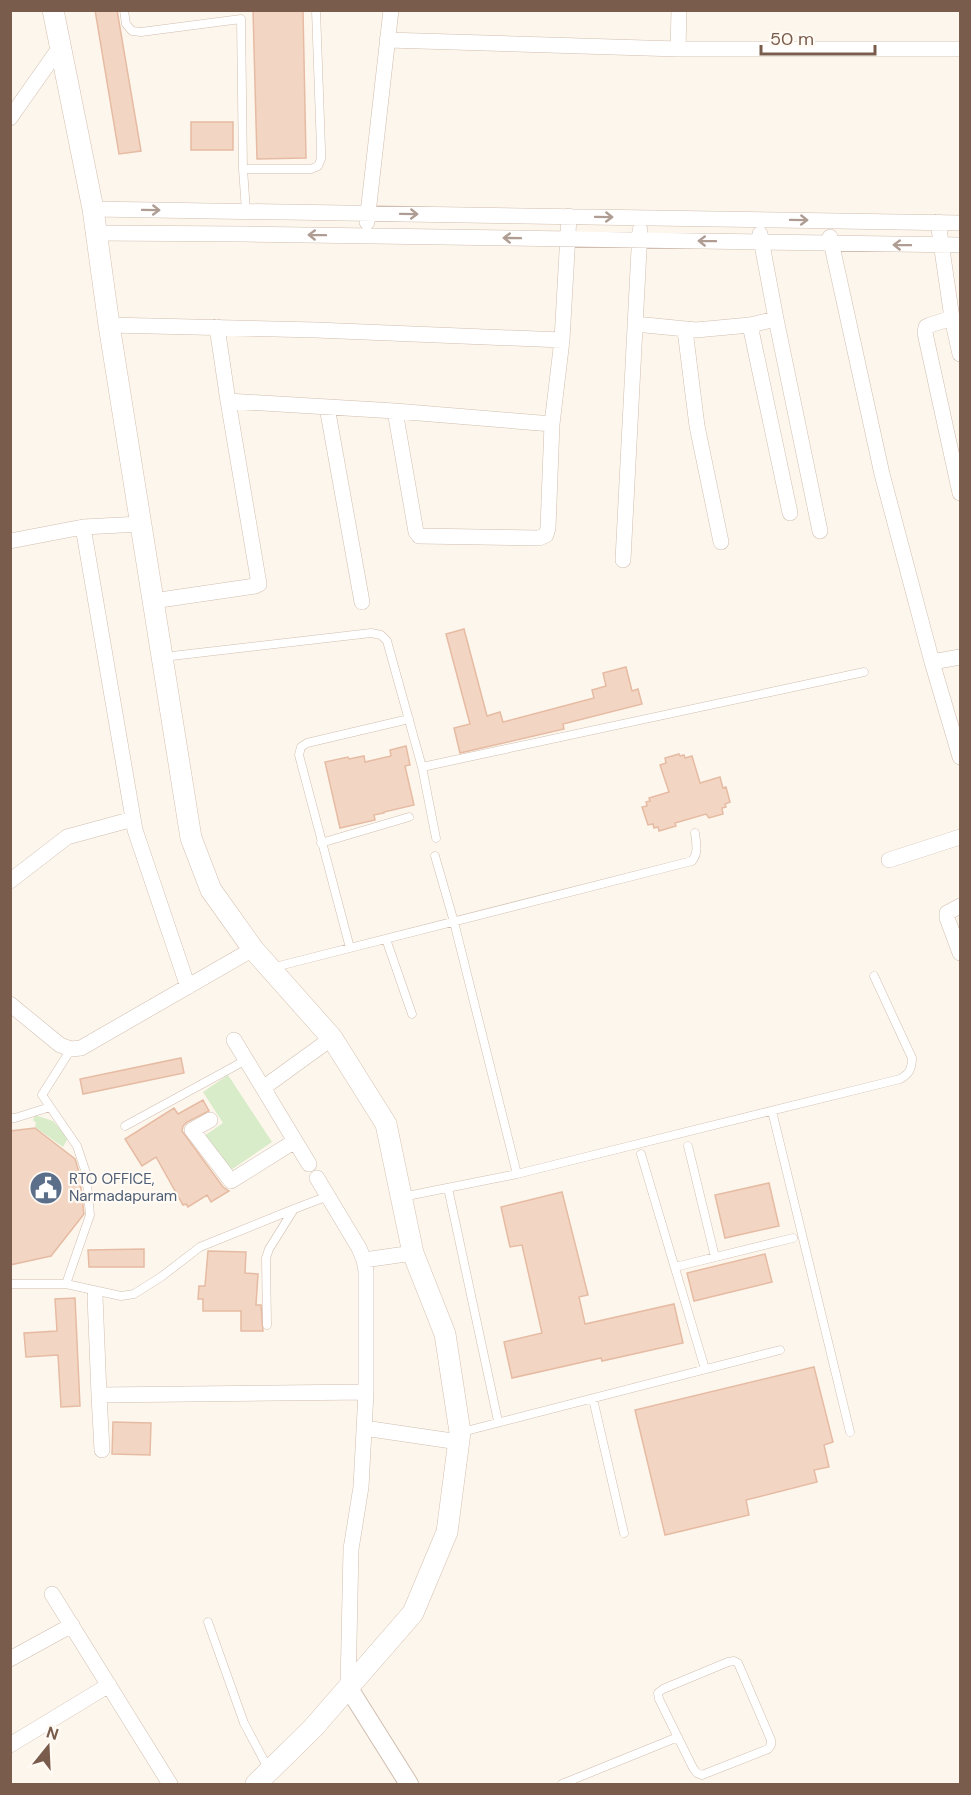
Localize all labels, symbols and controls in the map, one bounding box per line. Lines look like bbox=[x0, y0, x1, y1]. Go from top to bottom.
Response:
scale bar bbox=[761, 18, 875, 56]
text: 50 m bbox=[770, 27, 814, 51]
one-way arrow bbox=[141, 204, 161, 216]
one-way arrow bbox=[399, 208, 419, 220]
one-way arrow bbox=[594, 211, 614, 223]
one-way arrow bbox=[789, 214, 809, 226]
one-way arrow bbox=[308, 229, 328, 241]
one-way arrow bbox=[503, 232, 523, 244]
one-way arrow bbox=[698, 235, 718, 246]
one-way arrow bbox=[893, 239, 913, 251]
place label: RTO OFFICE, Narmadapuram bbox=[69, 1169, 177, 1206]
public building icon: RTO OFFICE, Narmadapuram bbox=[28, 1170, 64, 1206]
north arrow bbox=[18, 1717, 78, 1777]
text: N bbox=[44, 1721, 61, 1745]

